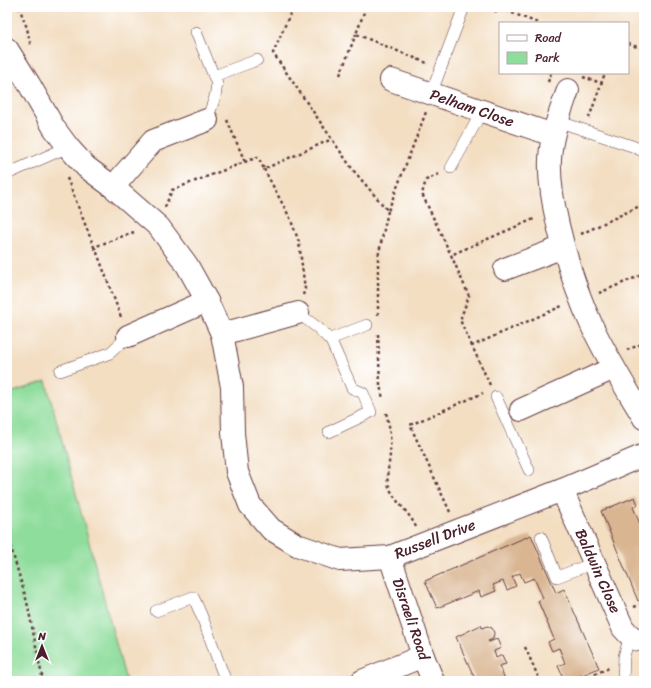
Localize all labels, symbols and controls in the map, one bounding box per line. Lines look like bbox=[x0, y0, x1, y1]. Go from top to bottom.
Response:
legend bbox=[499, 22, 629, 74]
text: Road bbox=[535, 27, 562, 49]
text: Park bbox=[535, 47, 560, 69]
street label: Pelham Close bbox=[426, 81, 518, 135]
street label: Russell Drive bbox=[391, 512, 480, 566]
street label: Baldwin Close bbox=[568, 524, 628, 618]
street label: Disraeli Road bbox=[385, 574, 438, 665]
north arrow bbox=[22, 626, 62, 666]
text: N bbox=[37, 627, 46, 646]

